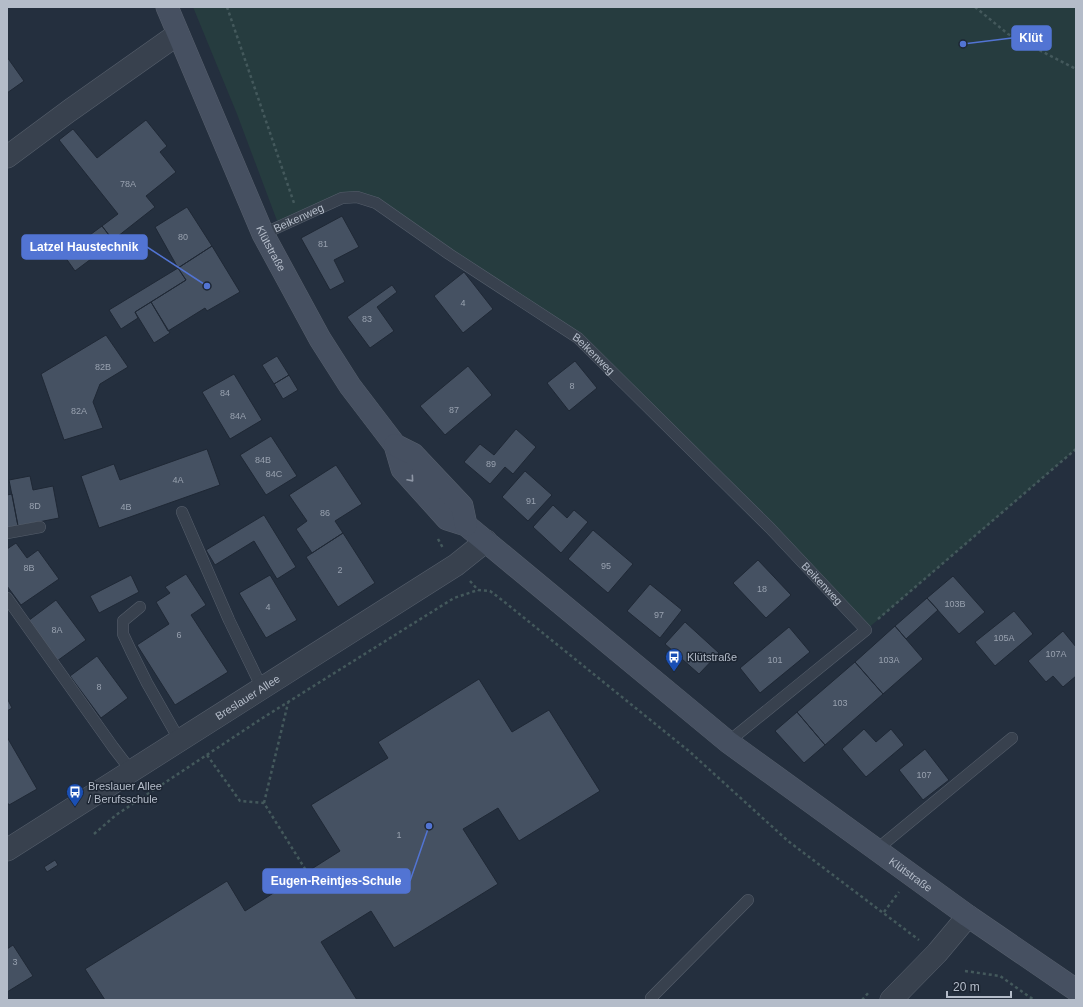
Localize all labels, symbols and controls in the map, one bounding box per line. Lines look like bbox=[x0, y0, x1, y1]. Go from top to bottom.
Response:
callout: Klüt bbox=[1012, 26, 1051, 50]
text: Klüt bbox=[1019, 31, 1043, 45]
house number: 78A bbox=[120, 179, 136, 189]
street label: Beikenweg bbox=[271, 201, 325, 234]
street label: Klütstraße bbox=[254, 224, 288, 273]
house number: 80 bbox=[178, 232, 188, 242]
callout: Latzel Haustechnik bbox=[22, 235, 147, 259]
house number: 81 bbox=[318, 239, 328, 249]
text: Latzel Haustechnik bbox=[30, 240, 139, 254]
house number: 4 bbox=[460, 298, 466, 308]
house number: 83 bbox=[362, 314, 372, 324]
street label: Beikenweg bbox=[571, 330, 617, 377]
house number: 82B bbox=[95, 362, 111, 372]
house number: 8 bbox=[569, 381, 575, 391]
house number: 84 bbox=[220, 388, 230, 398]
house number: 87 bbox=[449, 405, 459, 415]
house number: 82A bbox=[71, 406, 87, 416]
house number: 84A bbox=[230, 411, 246, 421]
house number: 84B bbox=[255, 455, 271, 465]
house number: 89 bbox=[486, 459, 496, 469]
house number: 84C bbox=[266, 469, 283, 479]
house number: 4A bbox=[172, 475, 184, 485]
one-way arrow bbox=[406, 475, 413, 482]
house number: 91 bbox=[526, 496, 536, 506]
house number: 8D bbox=[29, 501, 41, 511]
house number: 4B bbox=[120, 502, 132, 512]
house number: 86 bbox=[320, 508, 330, 518]
street label: Beikenweg bbox=[799, 560, 845, 607]
house number: 95 bbox=[601, 561, 611, 571]
house number: 8B bbox=[23, 563, 35, 573]
house number: 2 bbox=[337, 565, 343, 575]
house number: 18 bbox=[757, 584, 767, 594]
house number: 103B bbox=[944, 599, 966, 609]
house number: 4 bbox=[265, 602, 271, 612]
house number: 97 bbox=[654, 610, 664, 620]
house number: 8A bbox=[51, 625, 63, 635]
house number: 6 bbox=[176, 630, 182, 640]
house number: 105A bbox=[993, 633, 1015, 643]
bus stop icon: Klütstraße bbox=[664, 647, 684, 672]
house number: 107A bbox=[1045, 649, 1067, 659]
place label: Klütstraße bbox=[687, 651, 737, 663]
house number: 101 bbox=[767, 655, 783, 665]
house number: 103A bbox=[878, 655, 900, 665]
street label: Breslauer Allee bbox=[213, 672, 282, 722]
house number: 8 bbox=[96, 682, 102, 692]
house number: 103 bbox=[832, 698, 848, 708]
house number: 107 bbox=[916, 770, 932, 780]
place label: Breslauer Allee / Berufsschule bbox=[88, 780, 162, 805]
bus stop icon: Breslauer Allee / Berufsschule bbox=[65, 782, 85, 807]
house number: 1 bbox=[396, 830, 402, 840]
street label: Klütstraße bbox=[887, 855, 935, 894]
callout: Eugen-Reintjes-Schule bbox=[263, 869, 410, 893]
text: Eugen-Reintjes-Schule bbox=[271, 874, 402, 888]
house number: 3 bbox=[12, 957, 18, 967]
scale bar bbox=[947, 973, 1011, 999]
text: 20 m bbox=[953, 980, 980, 994]

